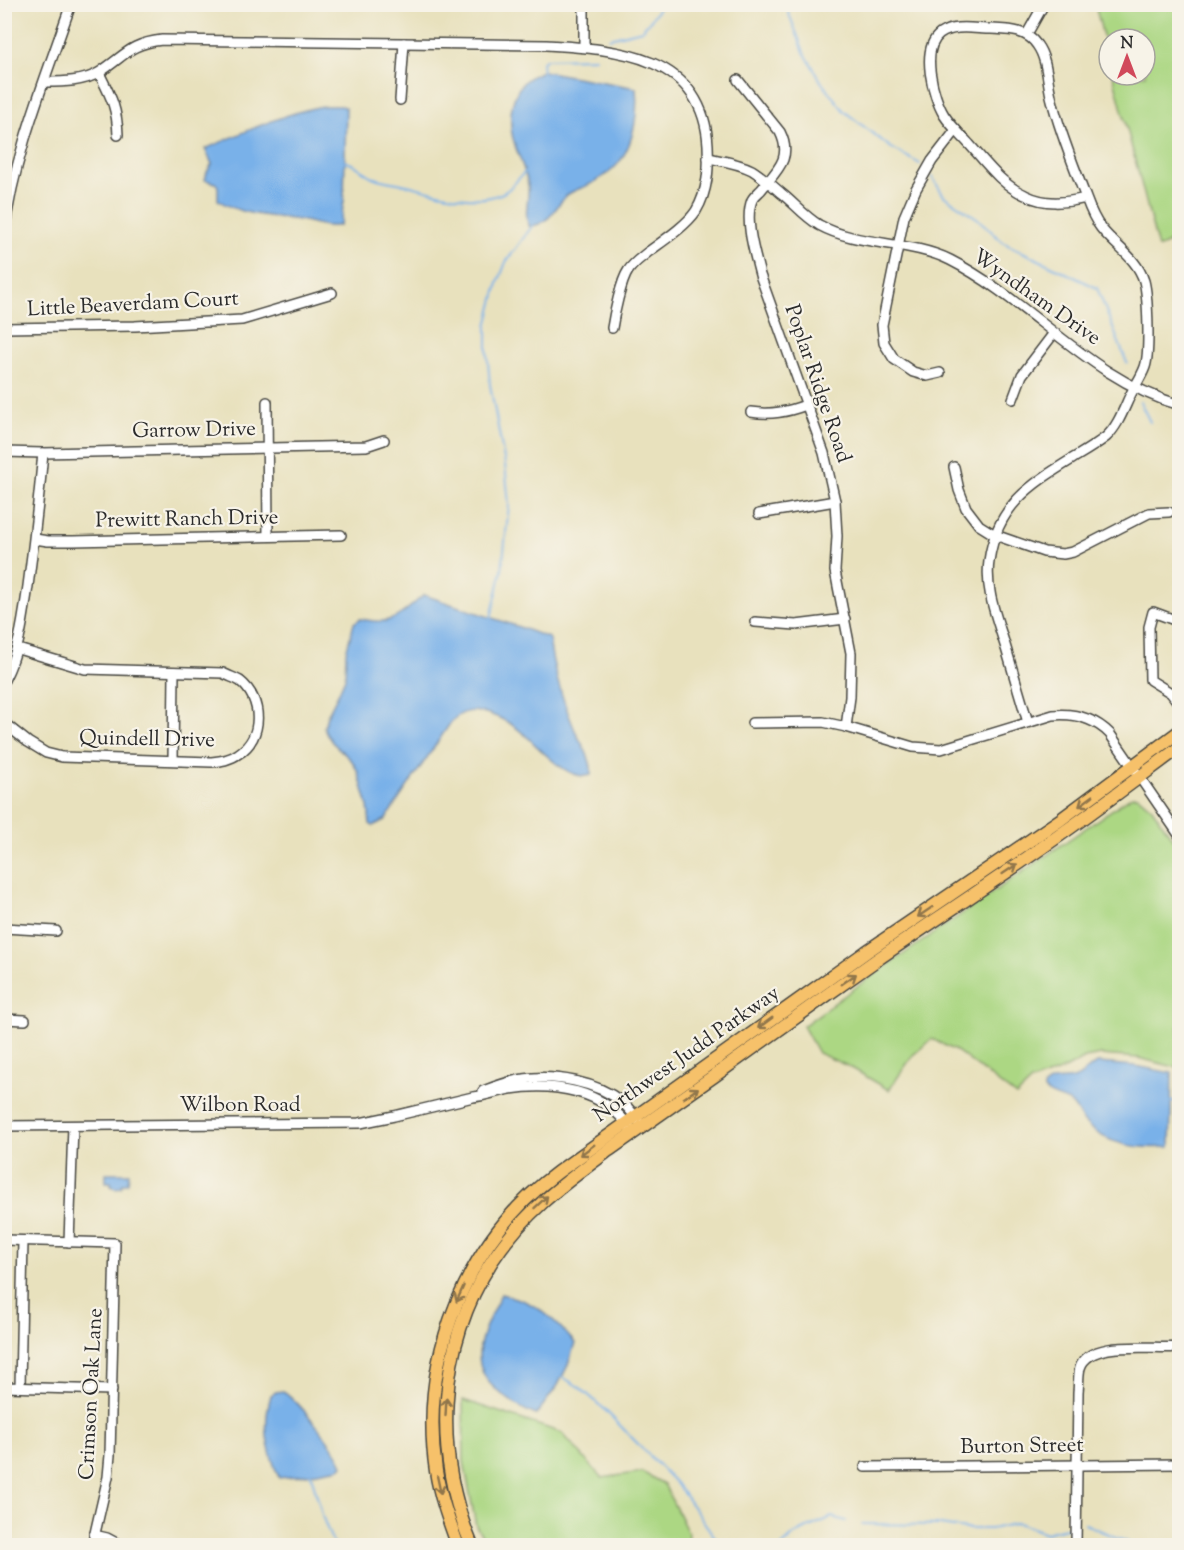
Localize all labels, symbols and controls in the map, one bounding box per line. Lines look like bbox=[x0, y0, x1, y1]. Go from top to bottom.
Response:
north arrow bbox=[1097, 27, 1157, 87]
text: N bbox=[1121, 33, 1134, 56]
street label: Wyndham Drive bbox=[966, 242, 1106, 354]
street label: Little Beaverdam Court bbox=[27, 284, 239, 326]
street label: Poplar Ridge Road bbox=[776, 301, 858, 467]
street label: Garrow Drive bbox=[132, 415, 256, 447]
street label: Prewitt Ranch Drive bbox=[95, 503, 279, 537]
street label: Quindell Drive bbox=[79, 724, 215, 756]
one-way arrow bbox=[1078, 795, 1094, 808]
one-way arrow bbox=[1002, 863, 1019, 876]
one-way arrow bbox=[917, 906, 934, 918]
one-way arrow bbox=[841, 973, 857, 985]
street label: Northwest Judd Parkway bbox=[588, 979, 787, 1131]
one-way arrow bbox=[758, 1017, 774, 1029]
one-way arrow bbox=[682, 1086, 698, 1099]
street label: Wilbon Road bbox=[179, 1091, 301, 1121]
one-way arrow bbox=[580, 1144, 596, 1156]
one-way arrow bbox=[534, 1195, 549, 1209]
one-way arrow bbox=[454, 1284, 465, 1303]
street label: Crimson Oak Lane bbox=[73, 1307, 111, 1481]
one-way arrow bbox=[440, 1397, 451, 1417]
street label: Burton Street bbox=[960, 1431, 1084, 1463]
one-way arrow bbox=[434, 1474, 445, 1494]

